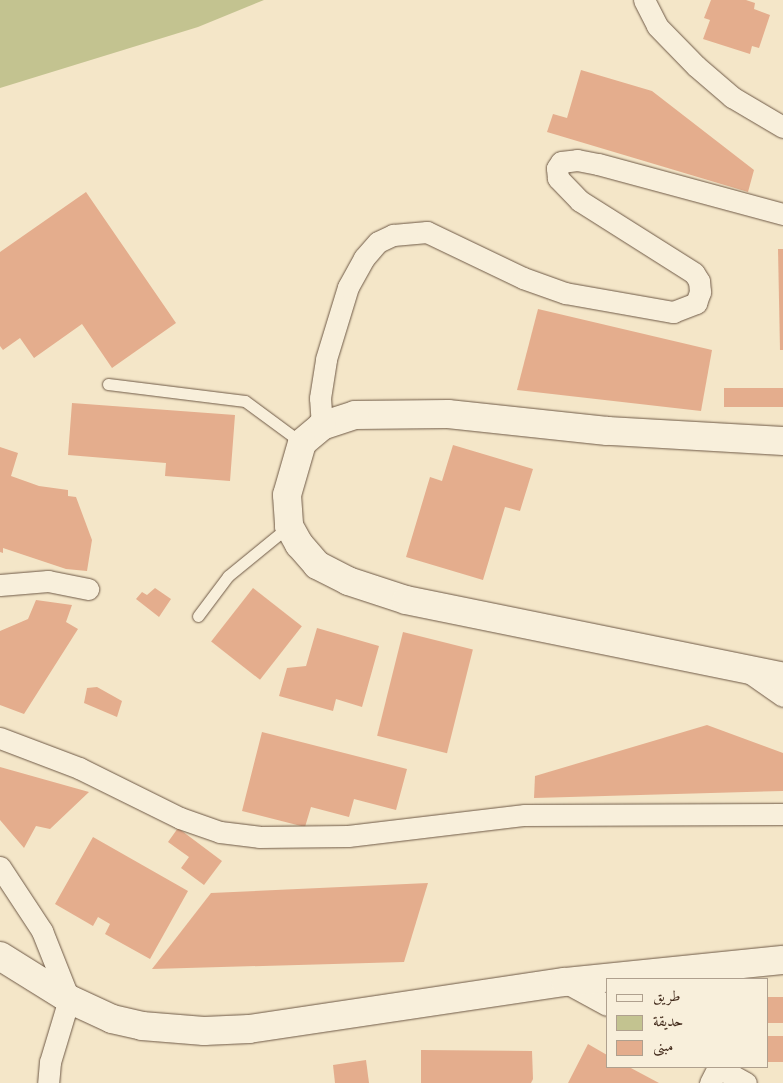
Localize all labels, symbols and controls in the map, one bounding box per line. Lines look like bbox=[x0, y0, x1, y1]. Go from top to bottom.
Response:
legend bbox=[606, 978, 768, 1068]
text: طريق bbox=[653, 987, 680, 1008]
text: حديقة bbox=[653, 1012, 683, 1033]
text: مبنى bbox=[653, 1037, 673, 1058]

